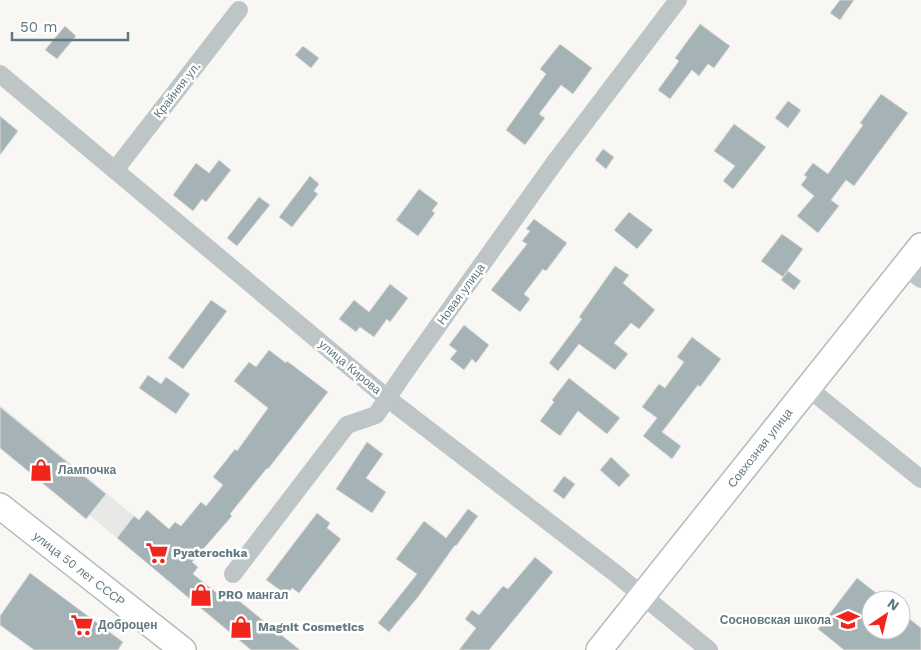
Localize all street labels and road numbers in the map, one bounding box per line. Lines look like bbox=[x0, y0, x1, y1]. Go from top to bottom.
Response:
street label: Крайняя ул. bbox=[151, 59, 203, 121]
street label: Новая улица bbox=[434, 261, 488, 327]
street label: улица Кирова bbox=[316, 337, 384, 397]
street label: Совхозная улица bbox=[725, 405, 795, 490]
street label: улица 50 лет СССР bbox=[30, 529, 128, 609]

